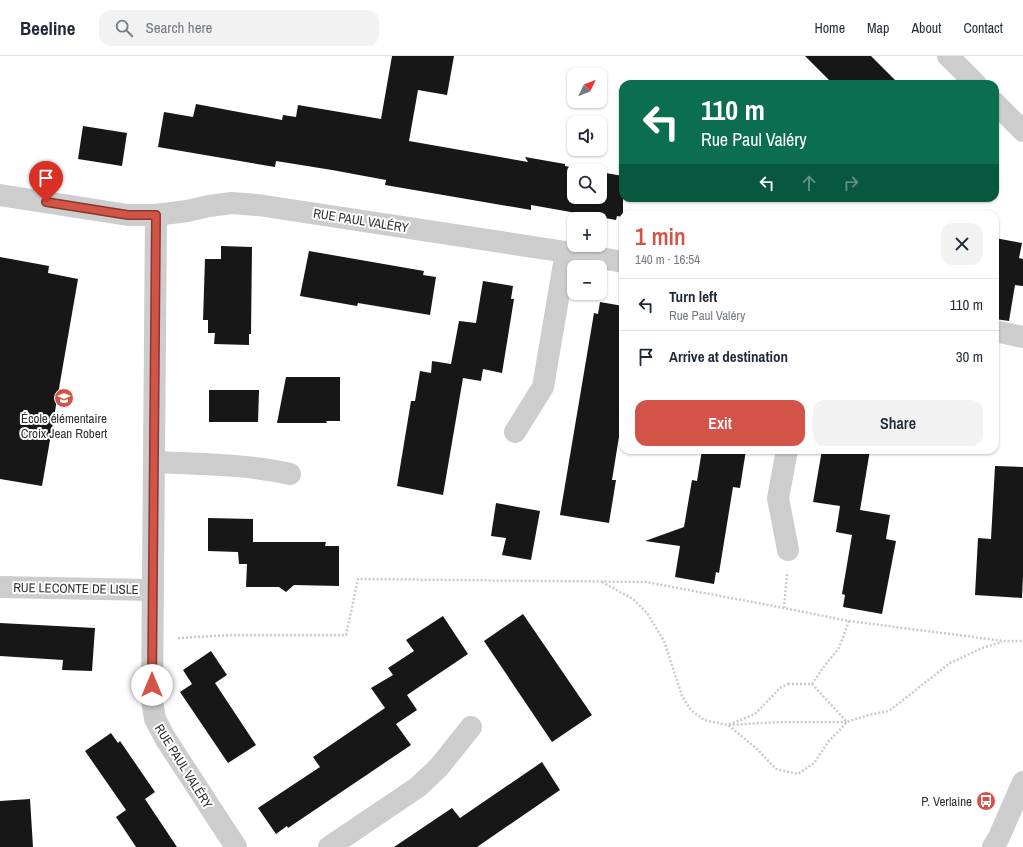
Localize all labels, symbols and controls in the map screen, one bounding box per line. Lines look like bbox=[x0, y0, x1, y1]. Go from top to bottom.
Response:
search box bbox=[99, 10, 379, 46]
text: Beeline bbox=[20, 15, 75, 41]
icon: search bbox=[113, 17, 135, 39]
text: Search here bbox=[145, 17, 212, 38]
text: Home bbox=[814, 19, 845, 37]
text: Map bbox=[867, 19, 889, 37]
text: About bbox=[911, 19, 941, 37]
text: Contact bbox=[963, 19, 1003, 37]
north arrow bbox=[567, 68, 607, 108]
map controls bbox=[567, 68, 607, 300]
text: 110 m bbox=[701, 91, 765, 129]
icon: left bbox=[635, 96, 687, 148]
button: sound bbox=[567, 116, 607, 156]
text: Rue Paul Valéry bbox=[701, 127, 807, 152]
pin bbox=[29, 161, 63, 202]
button: search bbox=[567, 164, 607, 204]
icon: arrive bbox=[35, 167, 57, 189]
icon: left bbox=[756, 172, 778, 194]
icon: ahead bbox=[798, 172, 820, 194]
icon: right bbox=[840, 172, 862, 194]
street label: RUE PAUL VALÉRY bbox=[312, 205, 410, 236]
button: + bbox=[567, 212, 607, 252]
text: 1 min bbox=[635, 220, 686, 252]
button: close bbox=[941, 223, 983, 265]
text: 140 m · 16:54 bbox=[635, 251, 700, 268]
button: − bbox=[567, 260, 607, 300]
text: Turn left bbox=[669, 286, 717, 307]
icon: left bbox=[635, 294, 657, 316]
text: 110 m bbox=[950, 294, 983, 315]
text: Rue Paul Valéry bbox=[669, 307, 745, 324]
icon: arrive bbox=[635, 346, 657, 368]
text: Arrive at destination bbox=[669, 346, 788, 367]
text: 30 m bbox=[956, 346, 983, 367]
school or university icon: École élémentaire Croix Jean Robert bbox=[53, 387, 75, 409]
button: Exit bbox=[635, 400, 805, 446]
button: Share bbox=[813, 400, 983, 446]
place label: École élémentaire Croix Jean Robert bbox=[21, 410, 107, 442]
street label: RUE LECONTE DE LISLE bbox=[13, 579, 139, 598]
position arrow bbox=[131, 664, 173, 706]
street label: RUE PAUL VALÉRY bbox=[151, 721, 216, 812]
bus stop icon: P. Verlaine bbox=[975, 790, 997, 812]
place label: P. Verlaine bbox=[921, 793, 972, 810]

